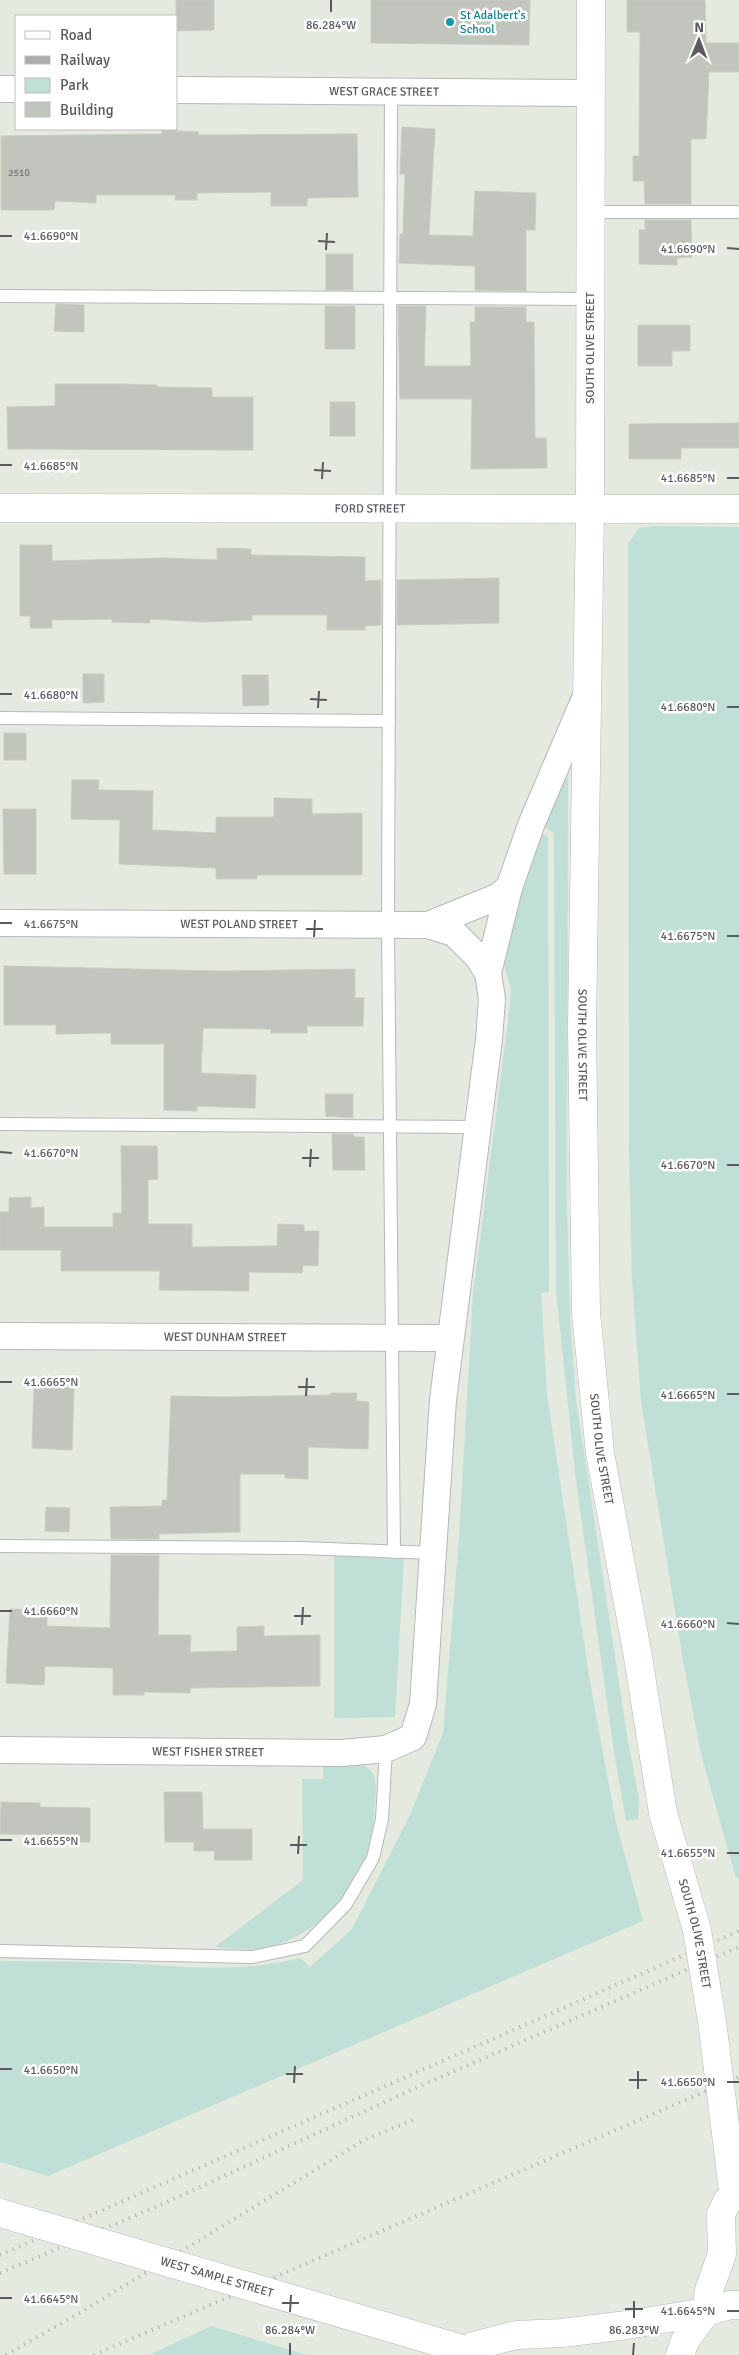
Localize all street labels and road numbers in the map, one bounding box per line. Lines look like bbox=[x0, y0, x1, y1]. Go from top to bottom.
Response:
street label: WEST GRACE STREET bbox=[329, 84, 439, 99]
street label: SOUTH OLIVE STREET bbox=[583, 292, 598, 404]
street label: FORD STREET bbox=[335, 501, 405, 516]
street label: WEST POLAND STREET bbox=[180, 916, 298, 932]
street label: SOUTH OLIVE STREET bbox=[574, 989, 591, 1101]
street label: WEST DUNHAM STREET bbox=[164, 1329, 286, 1345]
street label: SOUTH OLIVE STREET bbox=[587, 1393, 617, 1506]
street label: WEST FISHER STREET bbox=[152, 1744, 264, 1760]
street label: SOUTH OLIVE STREET bbox=[675, 1877, 714, 1990]
street label: WEST SAMPLE STREET bbox=[159, 2253, 275, 2301]

